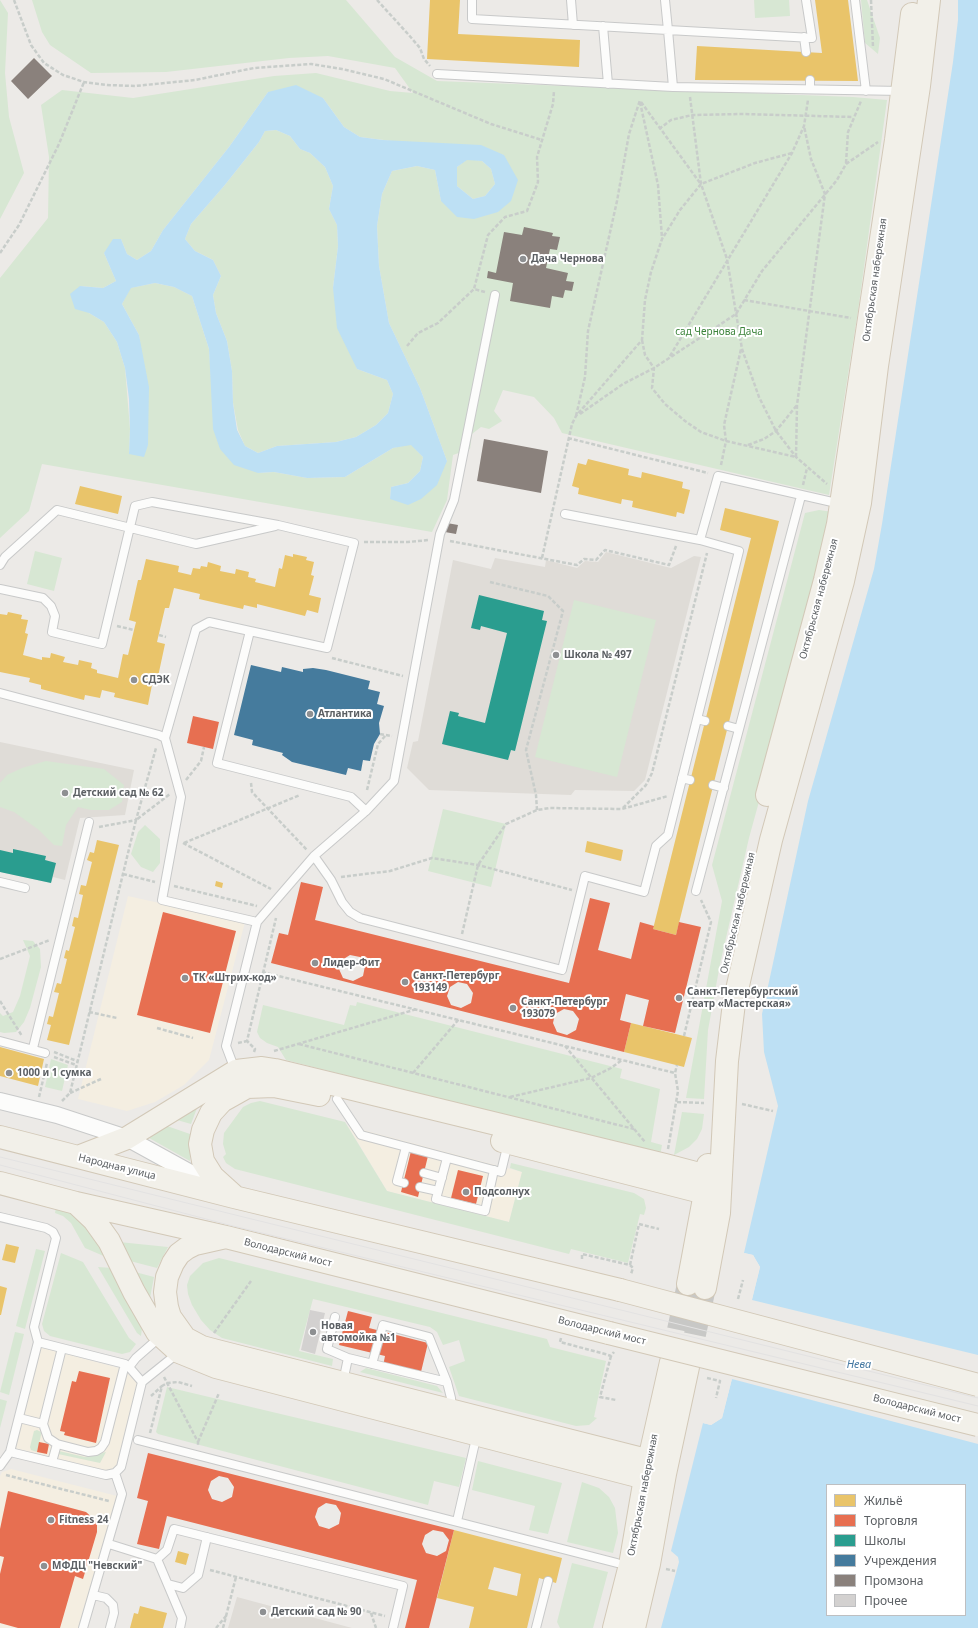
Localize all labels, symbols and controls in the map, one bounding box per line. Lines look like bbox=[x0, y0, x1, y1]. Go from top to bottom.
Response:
street label: Октябрьская набережная bbox=[860, 218, 890, 342]
place label: Дача Чернова bbox=[531, 253, 604, 265]
marker: Дача Чернова bbox=[518, 254, 528, 264]
park label: сад Чернова Дача bbox=[675, 326, 763, 338]
street label: Октябрьская набережная bbox=[797, 537, 841, 661]
place label: Школа № 497 bbox=[564, 649, 632, 661]
marker: Школа № 497 bbox=[551, 650, 561, 660]
place label: СДЭК bbox=[142, 674, 170, 686]
marker: СДЭК bbox=[129, 675, 139, 685]
place label: Атлантика bbox=[318, 708, 372, 720]
marker: Атлантика bbox=[305, 709, 315, 719]
place label: Детский сад № 62 bbox=[73, 787, 163, 799]
marker: Детский сад № 62 bbox=[60, 788, 70, 798]
street label: Октябрьская набережная bbox=[718, 851, 758, 975]
place label: Лидер-Фит bbox=[323, 957, 380, 969]
marker: Лидер-Фит bbox=[310, 958, 320, 968]
place label: Санкт-Петербург 193149 bbox=[413, 970, 499, 994]
place label: ТК «Штрих-код» bbox=[193, 972, 277, 984]
marker: ТК «Штрих-код» bbox=[180, 973, 190, 983]
marker: Санкт-Петербург 193149 bbox=[400, 977, 410, 987]
place label: Санкт-Петербургский театр «Мастерская» bbox=[687, 986, 798, 1010]
marker: Санкт-Петербургский театр «Мастерская» bbox=[674, 993, 684, 1003]
place label: Санкт-Петербург 193079 bbox=[521, 996, 607, 1020]
marker: Санкт-Петербург 193079 bbox=[508, 1003, 518, 1013]
place label: 1000 и 1 сумка bbox=[17, 1067, 91, 1079]
marker: 1000 и 1 сумка bbox=[4, 1068, 14, 1078]
street label: Народная улица bbox=[77, 1152, 157, 1182]
place label: Подсолнух bbox=[474, 1186, 530, 1198]
marker: Подсолнух bbox=[461, 1187, 471, 1197]
street label: Володарский мост bbox=[243, 1236, 333, 1270]
street label: Володарский мост bbox=[557, 1314, 647, 1348]
place label: Новая автомойка №1 bbox=[321, 1320, 396, 1344]
marker: Новая автомойка №1 bbox=[308, 1327, 318, 1337]
water label: Нева bbox=[847, 1358, 871, 1372]
street label: Володарский мост bbox=[872, 1392, 962, 1426]
street label: Октябрьская набережная bbox=[625, 1433, 661, 1557]
legend bbox=[826, 1484, 966, 1616]
text: Жильё bbox=[864, 1492, 903, 1509]
text: Торговля bbox=[864, 1512, 918, 1529]
place label: Fitness 24 bbox=[59, 1514, 108, 1526]
marker: Fitness 24 bbox=[46, 1515, 56, 1525]
text: Школы bbox=[864, 1532, 906, 1549]
text: Учреждения bbox=[864, 1552, 937, 1569]
place label: МФДЦ "Невский" bbox=[52, 1560, 142, 1572]
marker: МФДЦ "Невский" bbox=[39, 1561, 49, 1571]
text: Промзона bbox=[864, 1572, 923, 1589]
text: Прочее bbox=[864, 1592, 907, 1609]
place label: Детский сад № 90 bbox=[271, 1606, 361, 1618]
marker: Детский сад № 90 bbox=[258, 1607, 268, 1617]

